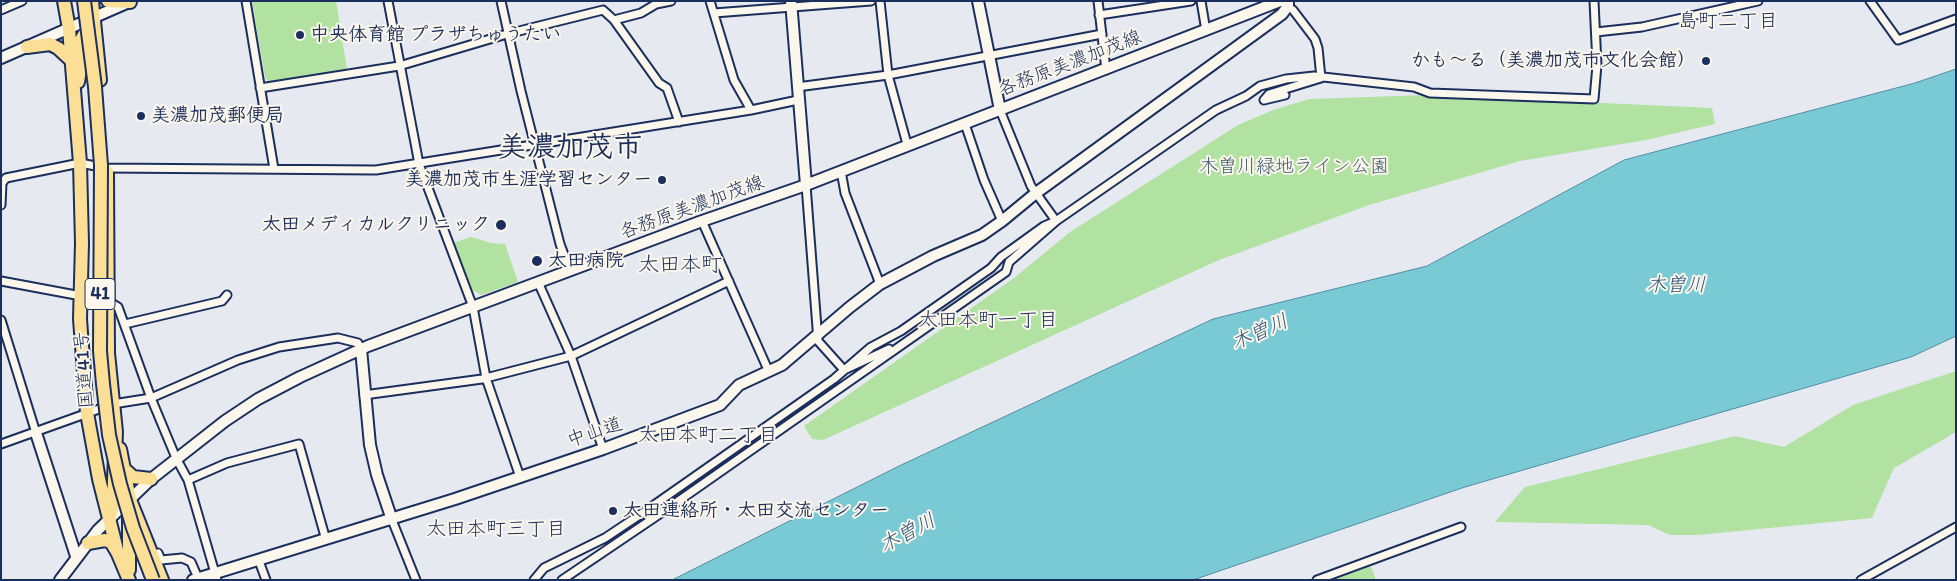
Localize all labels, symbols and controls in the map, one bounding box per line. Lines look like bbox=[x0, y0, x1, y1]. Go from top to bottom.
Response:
district label: 島町二丁目 bbox=[1678, 10, 1778, 34]
place label: 中央体育館 プラザちゅうたい bbox=[310, 24, 561, 46]
street label: 各務原美濃加茂線 bbox=[995, 26, 1145, 102]
marker: 中央体育館 プラザちゅうたい bbox=[294, 29, 306, 41]
place label: かも～る（美濃加茂市文化会館） bbox=[1411, 50, 1696, 72]
marker: かも～る（美濃加茂市文化会館） bbox=[1700, 55, 1712, 67]
place label: 美濃加茂郵便局 bbox=[151, 105, 284, 127]
marker: 美濃加茂郵便局 bbox=[135, 110, 147, 122]
district label: 美濃加茂市 bbox=[498, 132, 642, 166]
park label: 木曽川緑地ライン公園 bbox=[1199, 156, 1389, 178]
place label: 美濃加茂市生涯学習センター bbox=[405, 169, 652, 191]
street label: 各務原美濃加茂線 bbox=[617, 171, 767, 245]
marker: 美濃加茂市生涯学習センター bbox=[656, 174, 668, 186]
place label: 太田メディカルクリニック bbox=[262, 214, 490, 236]
marker: 太田メディカルクリニック bbox=[494, 218, 508, 232]
place label: 太田病院 bbox=[548, 250, 624, 272]
district label: 太田本町 bbox=[638, 253, 722, 279]
marker: 太田病院 bbox=[530, 254, 544, 268]
water label: 木曽川 bbox=[1646, 274, 1706, 298]
road number: 41 bbox=[85, 278, 115, 310]
district label: 太田本町一丁目 bbox=[918, 309, 1058, 333]
water label: 木曽川 bbox=[1228, 310, 1292, 356]
street label: 国道41号 bbox=[71, 331, 99, 409]
street label: 中山道 bbox=[564, 413, 626, 453]
district label: 太田本町二丁目 bbox=[638, 424, 778, 448]
place label: 太田連絡所・太田交流センター bbox=[623, 500, 889, 522]
marker: 太田連絡所・太田交流センター bbox=[607, 505, 619, 517]
water label: 木曽川 bbox=[876, 509, 940, 559]
district label: 太田本町三丁目 bbox=[426, 518, 566, 542]

